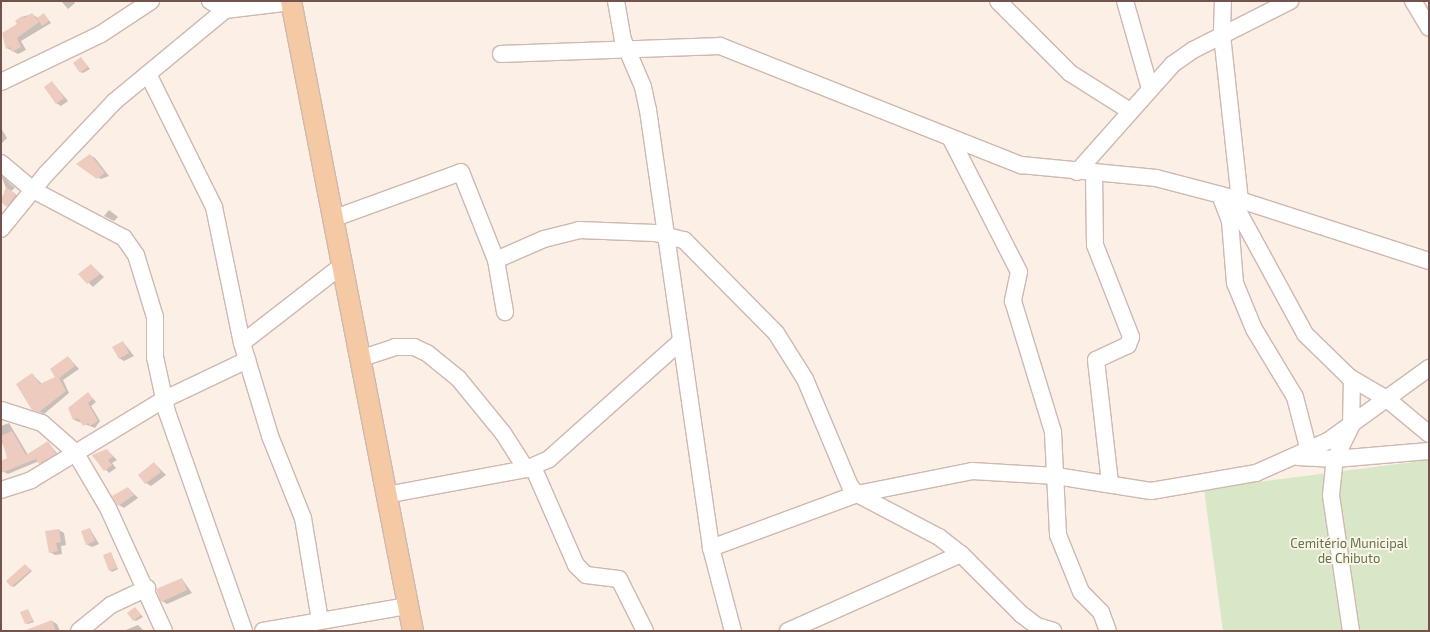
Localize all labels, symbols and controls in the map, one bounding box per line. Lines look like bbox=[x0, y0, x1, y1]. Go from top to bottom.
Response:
park label: Cemitério Municipal de Chibuto bbox=[1290, 536, 1408, 567]

